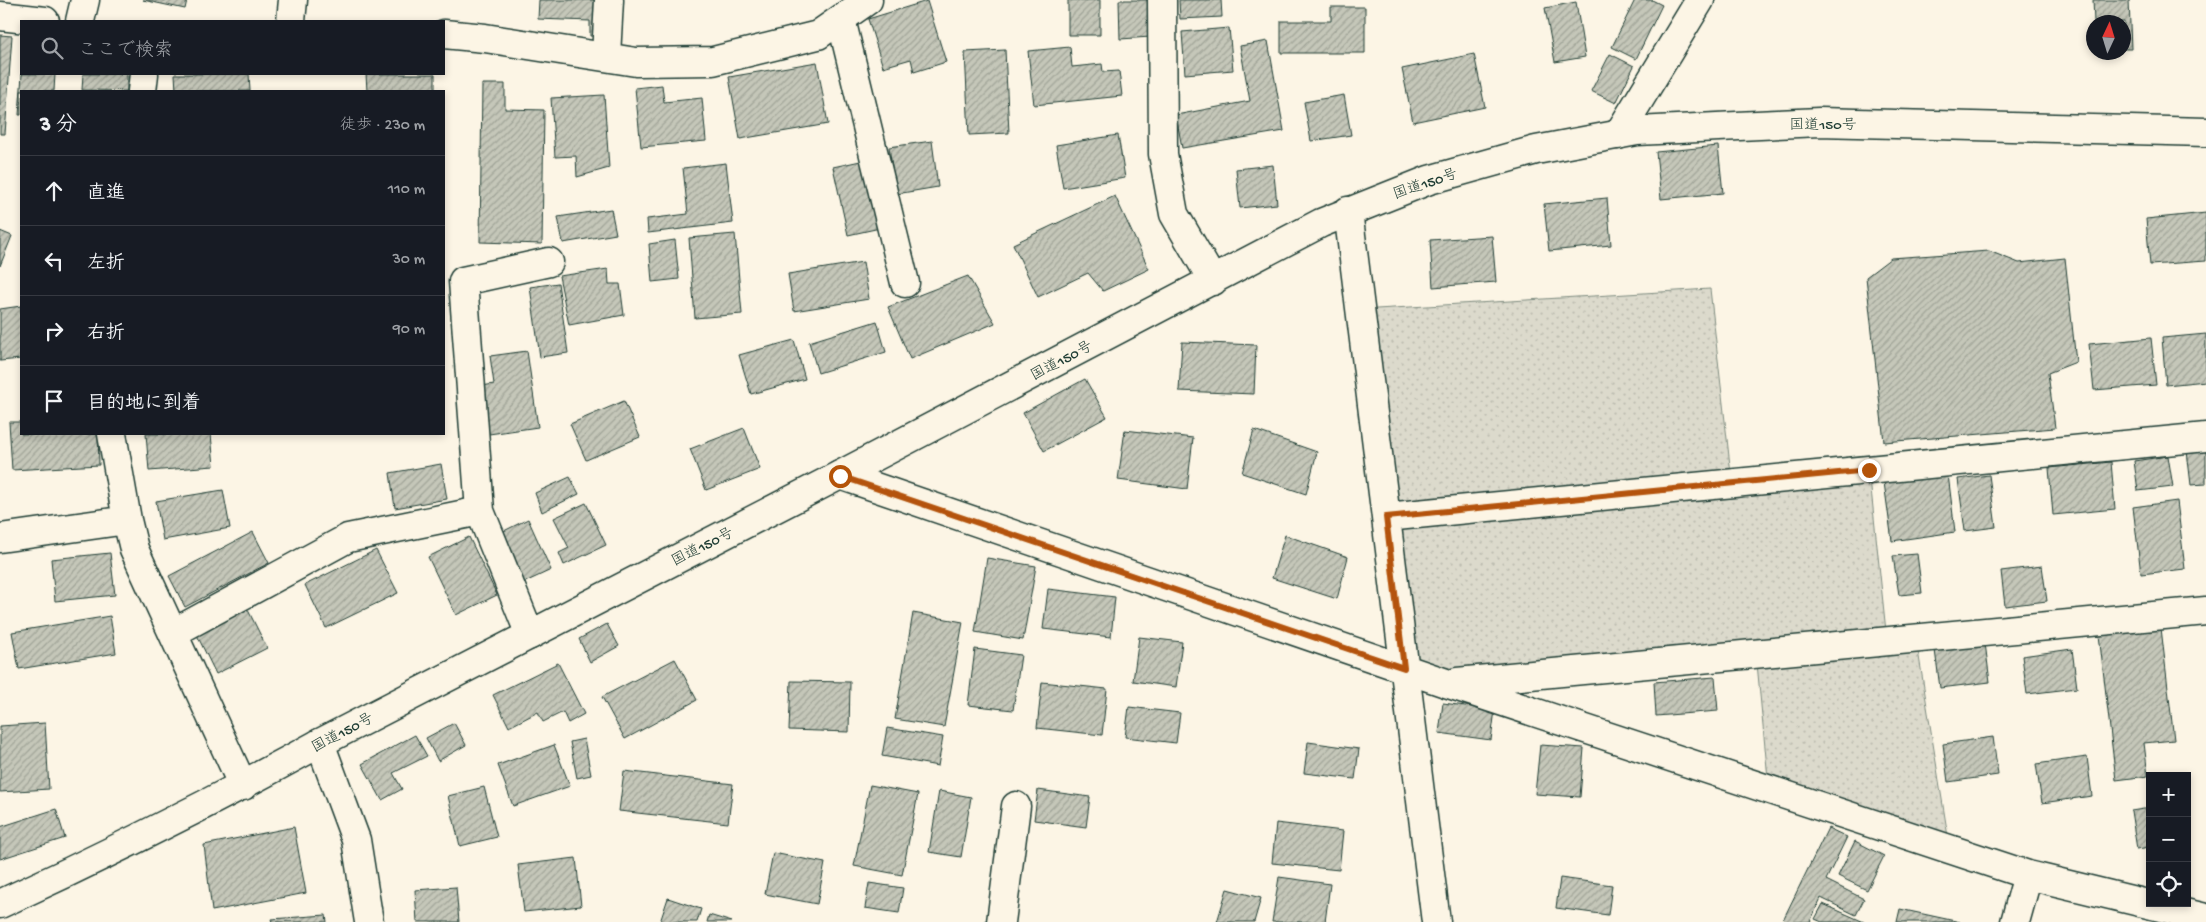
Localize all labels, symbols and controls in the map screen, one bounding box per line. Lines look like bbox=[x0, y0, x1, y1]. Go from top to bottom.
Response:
north arrow bbox=[2086, 15, 2131, 60]
search box bbox=[20, 20, 445, 75]
icon: search bbox=[38, 34, 66, 62]
text: ここで検索 bbox=[78, 40, 173, 63]
text: 3 分 bbox=[40, 114, 77, 139]
text: 徒歩 · 230 m bbox=[340, 117, 425, 136]
street label: 国道150号 bbox=[1789, 117, 1857, 135]
street label: 国道150号 bbox=[1391, 165, 1460, 204]
icon: ahead bbox=[40, 177, 68, 205]
text: 110 m bbox=[388, 181, 425, 200]
text: 直進 bbox=[87, 183, 125, 206]
icon: left bbox=[40, 247, 68, 275]
text: 30 m bbox=[392, 251, 425, 270]
text: 左折 bbox=[87, 253, 125, 276]
icon: right bbox=[40, 317, 68, 345]
text: 90 m bbox=[393, 321, 425, 340]
text: 右折 bbox=[87, 323, 125, 346]
street label: 国道150号 bbox=[1028, 338, 1096, 386]
icon: arrive bbox=[40, 387, 68, 415]
text: 目的地に到着 bbox=[87, 393, 201, 416]
route end bbox=[1858, 459, 1881, 482]
route start bbox=[829, 465, 852, 488]
street label: 国道150号 bbox=[669, 524, 737, 571]
street label: 国道150号 bbox=[309, 710, 377, 758]
map controls bbox=[2146, 772, 2191, 907]
button: + bbox=[2146, 772, 2191, 817]
button: − bbox=[2146, 817, 2191, 862]
button: locate bbox=[2146, 862, 2191, 907]

